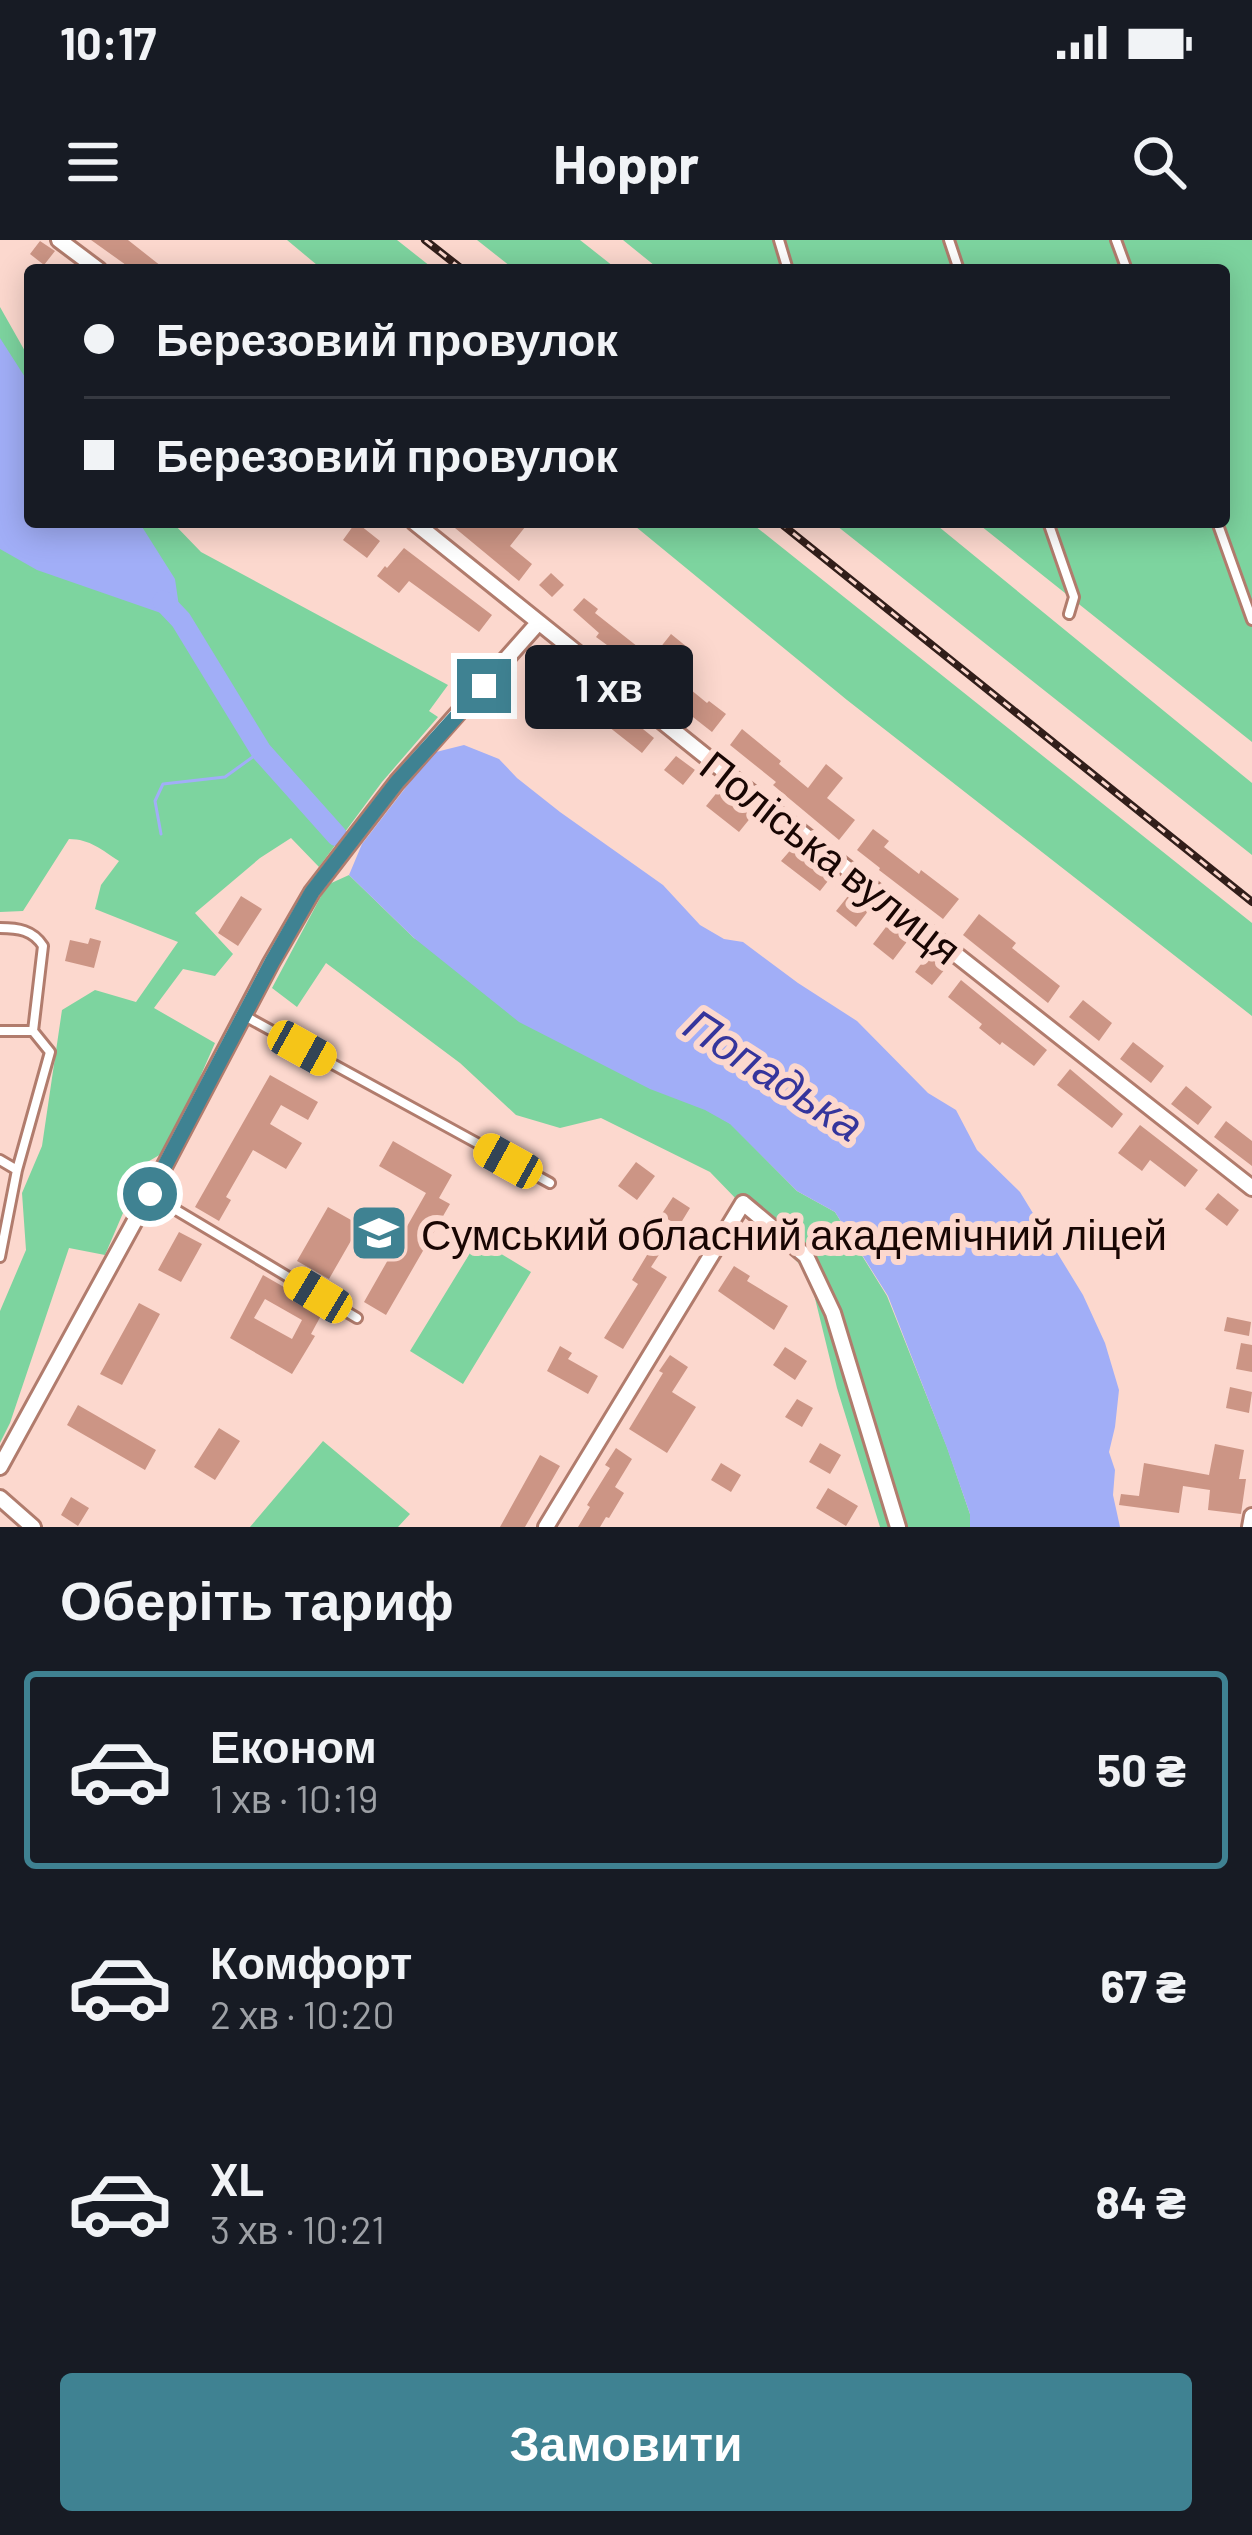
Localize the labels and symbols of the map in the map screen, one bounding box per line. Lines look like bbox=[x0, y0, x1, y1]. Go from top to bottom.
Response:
callout: 1 хв bbox=[526, 644, 694, 728]
route end bbox=[457, 659, 511, 713]
street label: Поліська вулиця bbox=[691, 739, 972, 974]
water label: Попадька bbox=[675, 995, 875, 1151]
car bbox=[262, 1015, 342, 1081]
car bbox=[468, 1128, 548, 1194]
route start bbox=[123, 1167, 177, 1221]
school or university icon: Сумський обласний академічний ліцей bbox=[348, 1202, 410, 1264]
place label: Сумський обласний академічний ліцей bbox=[421, 1208, 1167, 1259]
car bbox=[278, 1261, 358, 1329]

